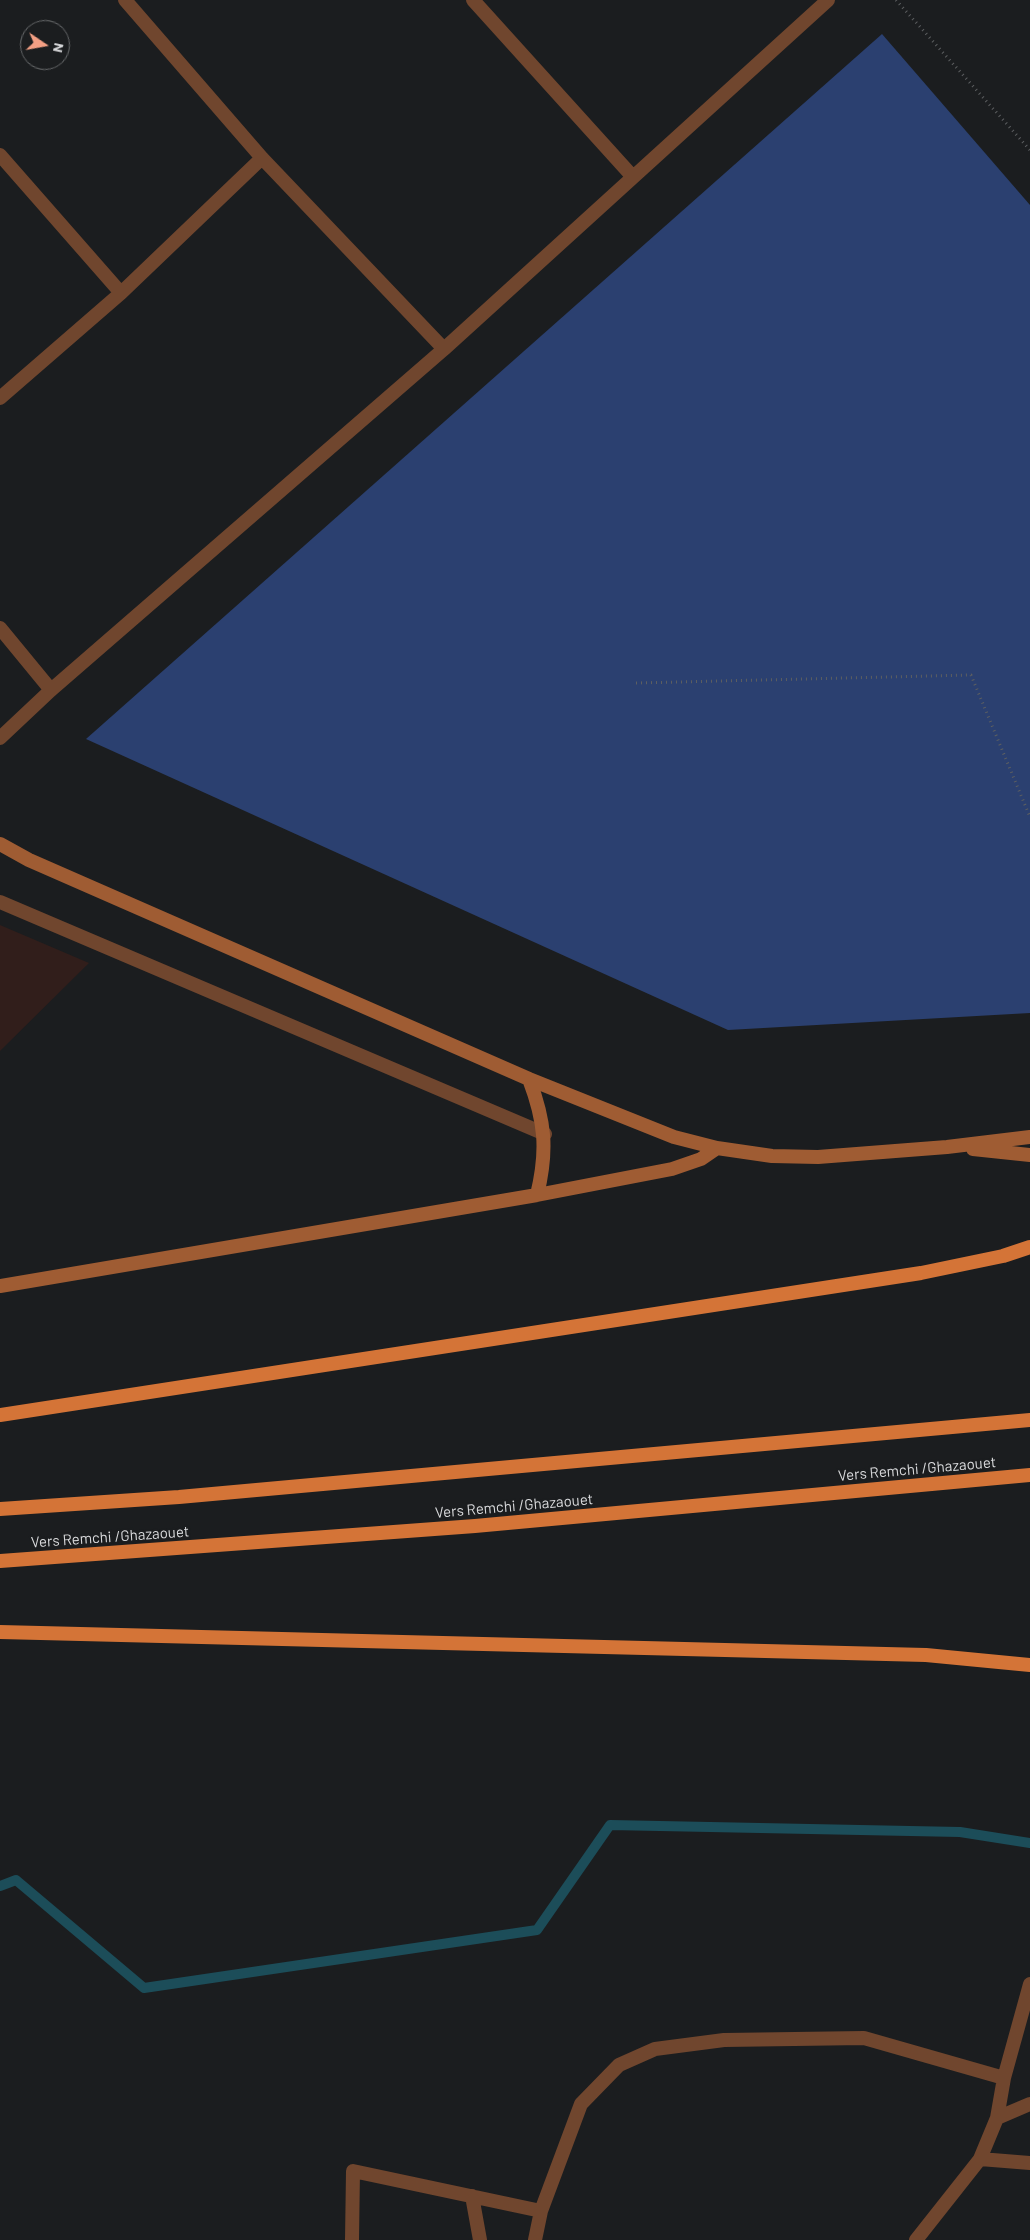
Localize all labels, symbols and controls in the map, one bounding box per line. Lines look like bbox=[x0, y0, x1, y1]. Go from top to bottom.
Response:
north arrow bbox=[20, 20, 70, 70]
text: N bbox=[50, 42, 68, 54]
street label: Vers Remchi /Ghazaouet bbox=[837, 1453, 997, 1485]
street label: Vers Remchi /Ghazaouet bbox=[434, 1490, 594, 1522]
street label: Vers Remchi /Ghazaouet bbox=[30, 1522, 190, 1552]

